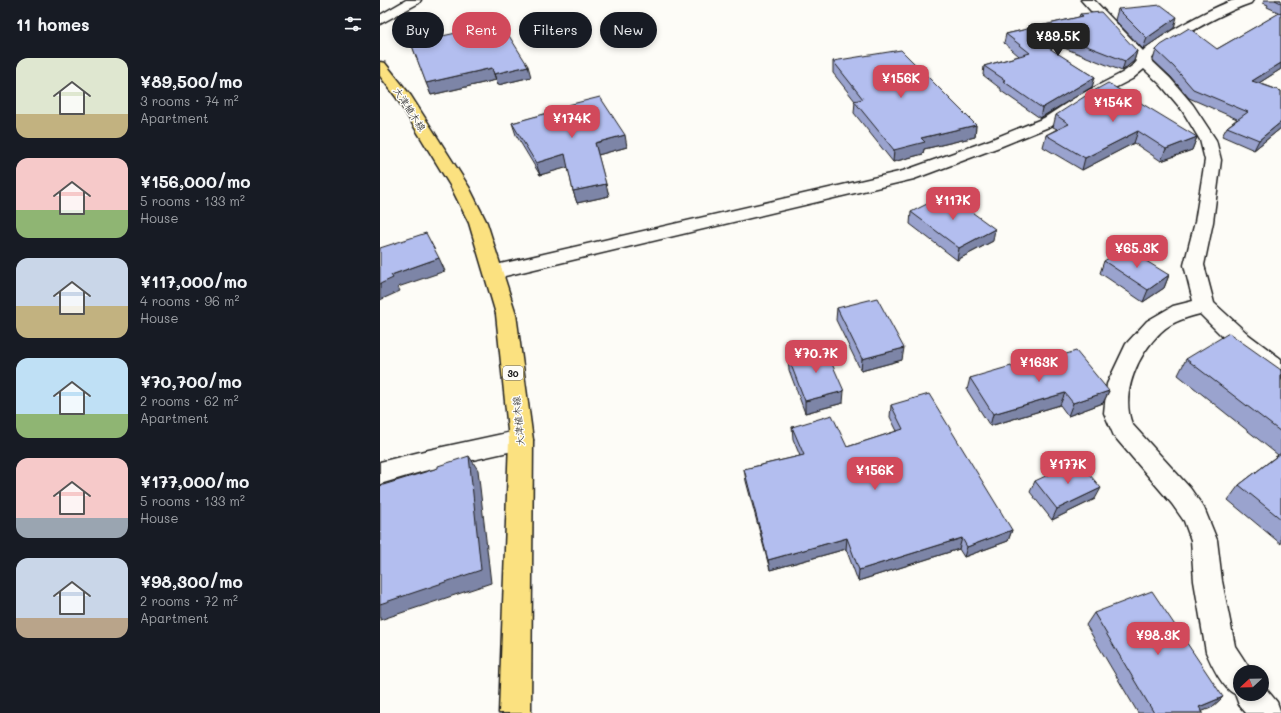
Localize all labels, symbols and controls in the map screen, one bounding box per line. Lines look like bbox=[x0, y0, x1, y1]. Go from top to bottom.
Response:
chip: Buy bbox=[392, 12, 444, 48]
chip: Rent bbox=[452, 12, 511, 48]
chip: Filters bbox=[519, 12, 592, 48]
chip: New bbox=[600, 12, 657, 48]
text: 11 homes bbox=[16, 13, 90, 35]
icon: filters bbox=[342, 13, 364, 35]
pin: ¥89.5K bbox=[1025, 23, 1091, 57]
text: ¥89.5K bbox=[1036, 27, 1080, 44]
pin: ¥156K bbox=[873, 65, 929, 99]
text: ¥156K bbox=[882, 69, 920, 86]
text: ¥89,500/mo bbox=[140, 70, 243, 92]
icon: home bbox=[48, 74, 96, 122]
street label: 大津植木線 bbox=[391, 84, 429, 134]
pin: ¥154K bbox=[1085, 89, 1141, 123]
text: 3 rooms · 74 m² bbox=[140, 92, 239, 109]
text: ¥154K bbox=[1094, 93, 1132, 110]
pin: ¥174K bbox=[544, 105, 600, 139]
text: Apartment bbox=[140, 109, 209, 126]
text: ¥174K bbox=[553, 109, 591, 126]
text: ¥156,000/mo bbox=[140, 170, 251, 192]
icon: home bbox=[48, 174, 96, 222]
pin: ¥117K bbox=[925, 187, 981, 221]
text: ¥117K bbox=[935, 191, 971, 208]
text: 5 rooms · 133 m² bbox=[140, 192, 245, 209]
text: House bbox=[140, 209, 178, 226]
pin: ¥65.3K bbox=[1104, 235, 1170, 269]
text: ¥65.3K bbox=[1115, 239, 1159, 256]
text: ¥117,000/mo bbox=[140, 270, 247, 292]
icon: home bbox=[48, 274, 96, 322]
text: 4 rooms · 96 m² bbox=[140, 292, 239, 309]
text: House bbox=[140, 309, 178, 326]
pin: ¥70.7K bbox=[783, 340, 849, 374]
text: ¥70.7K bbox=[794, 344, 838, 361]
pin: ¥163K bbox=[1011, 349, 1067, 383]
text: ¥163K bbox=[1020, 353, 1058, 370]
road number: 30 bbox=[503, 366, 523, 380]
text: ¥70,700/mo bbox=[140, 370, 242, 392]
icon: home bbox=[48, 374, 96, 422]
text: 2 rooms · 62 m² bbox=[140, 392, 239, 409]
street label: 大津植木線 bbox=[509, 395, 527, 447]
text: Apartment bbox=[140, 409, 209, 426]
pin: ¥177K bbox=[1040, 451, 1096, 485]
text: ¥177K bbox=[1049, 455, 1087, 472]
pin: ¥156K bbox=[847, 457, 903, 491]
text: ¥156K bbox=[856, 461, 894, 478]
text: ¥177,000/mo bbox=[140, 470, 249, 492]
icon: home bbox=[48, 474, 96, 522]
text: 5 rooms · 133 m² bbox=[140, 492, 245, 509]
text: House bbox=[140, 509, 178, 526]
text: ¥98,300/mo bbox=[140, 570, 243, 592]
icon: home bbox=[48, 574, 96, 622]
text: 2 rooms · 72 m² bbox=[140, 592, 238, 609]
text: Apartment bbox=[140, 609, 209, 626]
pin: ¥98.3K bbox=[1125, 622, 1191, 656]
text: ¥98.3K bbox=[1136, 626, 1180, 643]
north arrow bbox=[1233, 665, 1269, 701]
map controls bbox=[1233, 665, 1269, 701]

